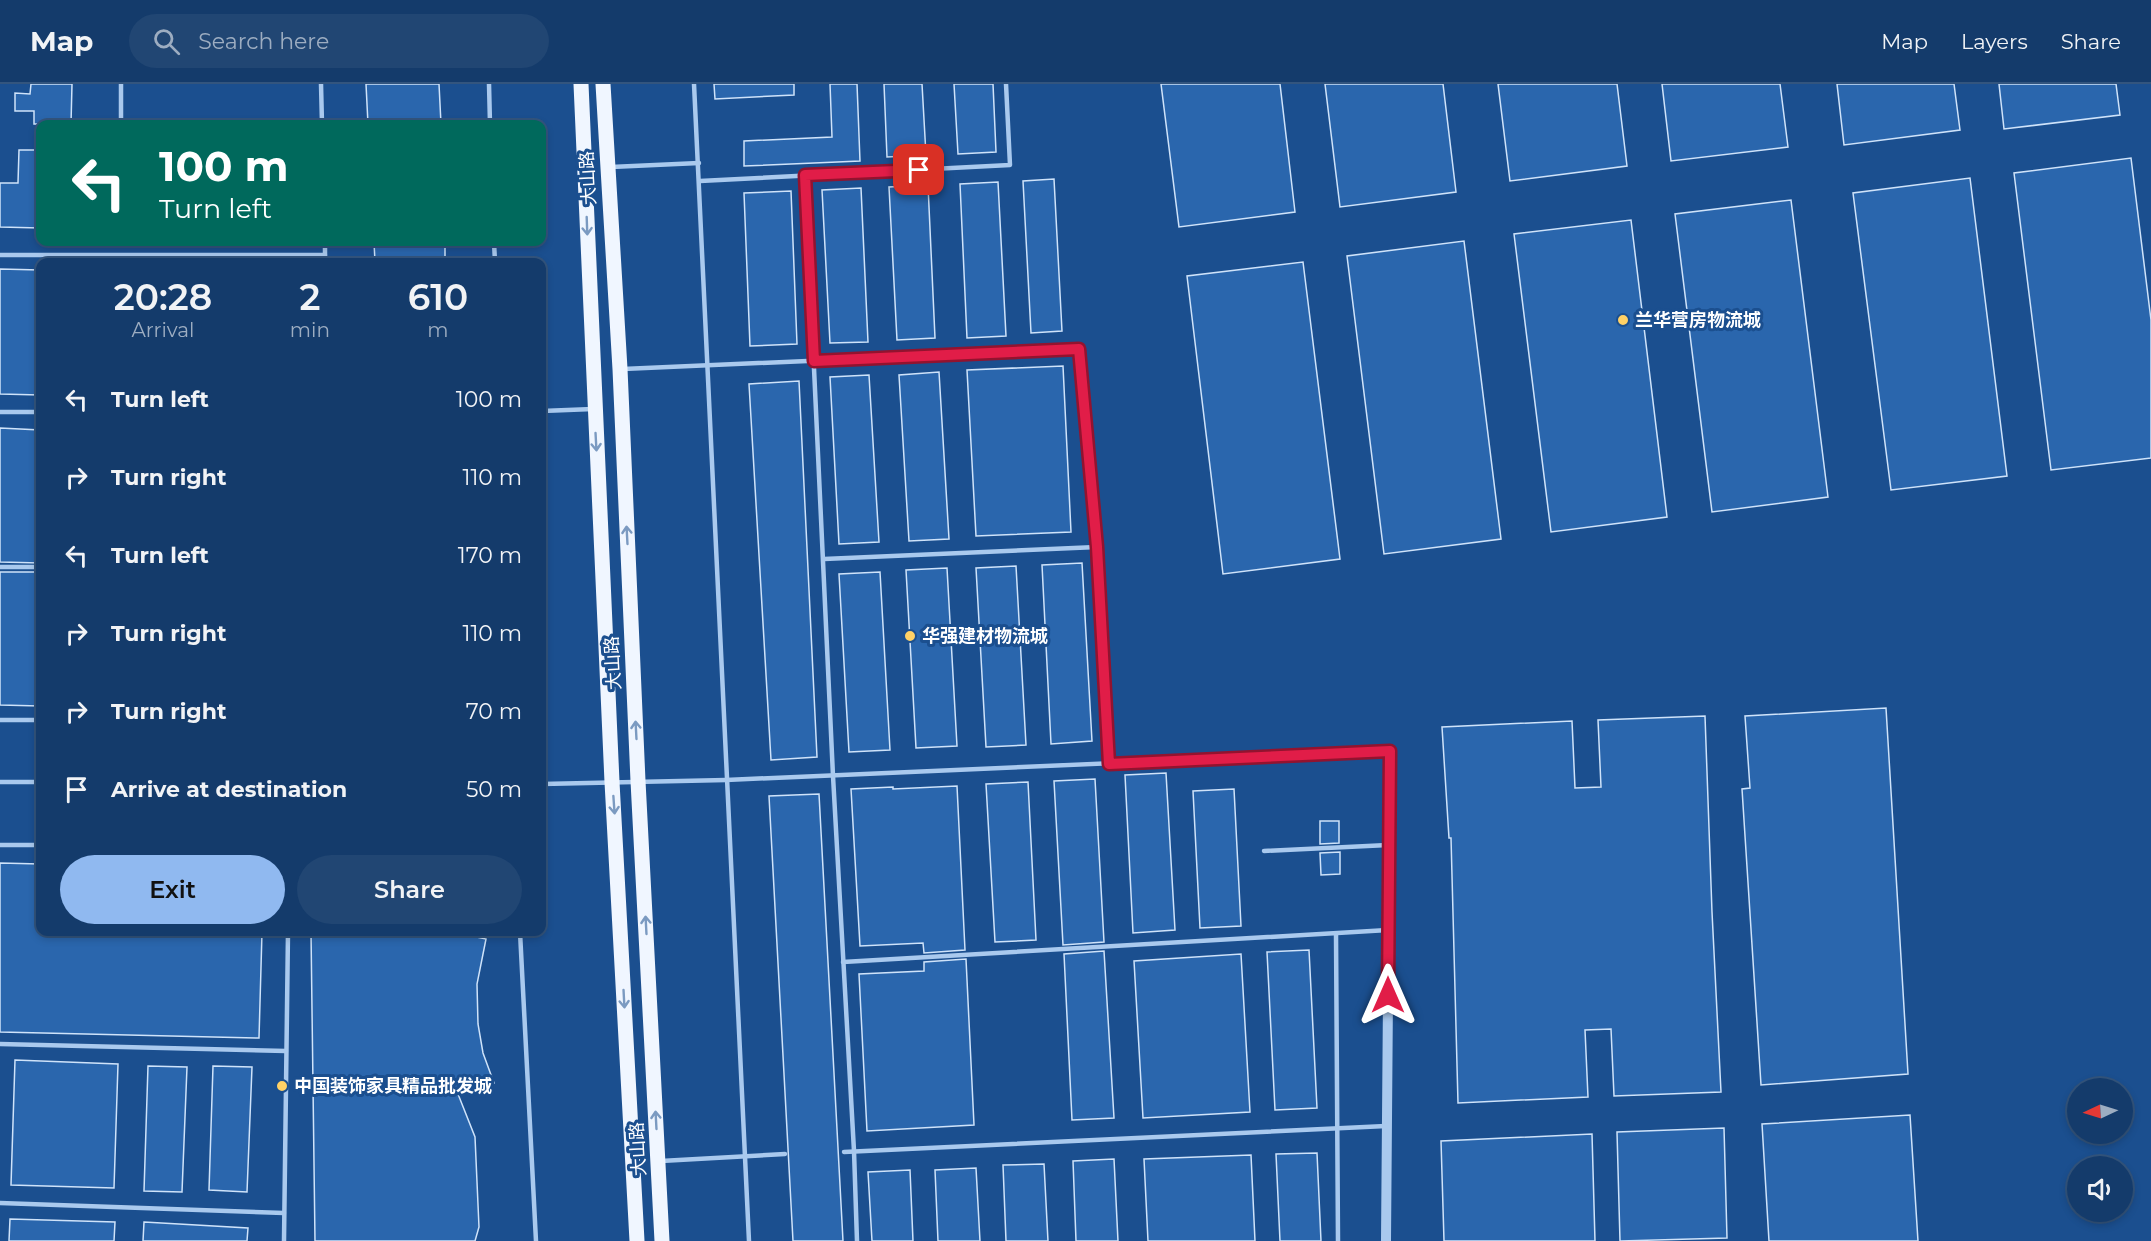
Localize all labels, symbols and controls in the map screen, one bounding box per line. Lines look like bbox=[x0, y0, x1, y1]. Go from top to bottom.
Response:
search box bbox=[129, 14, 549, 68]
text: Map bbox=[30, 24, 93, 58]
icon: search bbox=[150, 25, 183, 58]
text: Search here bbox=[198, 28, 329, 55]
text: Map bbox=[1881, 29, 1928, 54]
text: Layers bbox=[1961, 29, 2028, 54]
text: Share bbox=[2061, 29, 2121, 54]
text: 100 m bbox=[159, 140, 288, 192]
icon: left bbox=[60, 144, 138, 222]
pin bbox=[893, 144, 944, 195]
street label: 大山路 bbox=[576, 150, 600, 206]
icon: arrive bbox=[902, 153, 935, 186]
text: Turn left bbox=[159, 192, 272, 225]
one-way arrow bbox=[581, 216, 592, 236]
text: 20:28 bbox=[114, 275, 212, 319]
text: 2 bbox=[299, 275, 320, 319]
text: 610 bbox=[408, 275, 468, 319]
place label: 兰华营房物流城 bbox=[1635, 309, 1761, 331]
marker: 兰华营房物流城 bbox=[1616, 313, 1630, 327]
text: Arrival bbox=[131, 318, 194, 342]
text: min bbox=[290, 318, 330, 342]
text: m bbox=[427, 318, 449, 342]
icon: left bbox=[60, 383, 93, 416]
text: Turn left bbox=[111, 386, 209, 413]
text: 100 m bbox=[456, 386, 522, 413]
one-way arrow bbox=[591, 432, 602, 452]
icon: right bbox=[60, 461, 93, 494]
text: Turn right bbox=[111, 464, 226, 491]
text: 110 m bbox=[462, 464, 522, 491]
one-way arrow bbox=[622, 526, 633, 546]
icon: left bbox=[60, 539, 93, 572]
text: Turn left bbox=[111, 542, 209, 569]
text: 170 m bbox=[458, 542, 522, 569]
icon: right bbox=[60, 617, 93, 650]
text: Turn right bbox=[111, 620, 226, 647]
text: 110 m bbox=[462, 620, 522, 647]
place label: 华强建材物流城 bbox=[922, 625, 1048, 647]
marker: 华强建材物流城 bbox=[903, 629, 917, 643]
street label: 大山路 bbox=[601, 635, 625, 691]
icon: right bbox=[60, 695, 93, 728]
text: Turn right bbox=[111, 698, 226, 725]
text: 70 m bbox=[466, 698, 522, 725]
one-way arrow bbox=[630, 721, 641, 741]
icon: arrive bbox=[60, 773, 93, 806]
text: Arrive at destination bbox=[111, 776, 347, 803]
text: 50 m bbox=[466, 776, 522, 803]
one-way arrow bbox=[609, 794, 620, 814]
button: Exit bbox=[60, 855, 285, 924]
button: Share bbox=[297, 855, 522, 924]
one-way arrow bbox=[641, 915, 652, 935]
position arrow bbox=[1356, 963, 1420, 1027]
one-way arrow bbox=[619, 989, 630, 1009]
place label: 中国装饰家具精品批发城 bbox=[294, 1075, 492, 1097]
north arrow bbox=[2067, 1078, 2133, 1144]
map controls bbox=[2067, 1078, 2133, 1222]
marker: 中国装饰家具精品批发城 bbox=[275, 1079, 289, 1093]
one-way arrow bbox=[651, 1110, 662, 1130]
street label: 大山路 bbox=[626, 1121, 650, 1177]
button: sound bbox=[2067, 1156, 2133, 1222]

